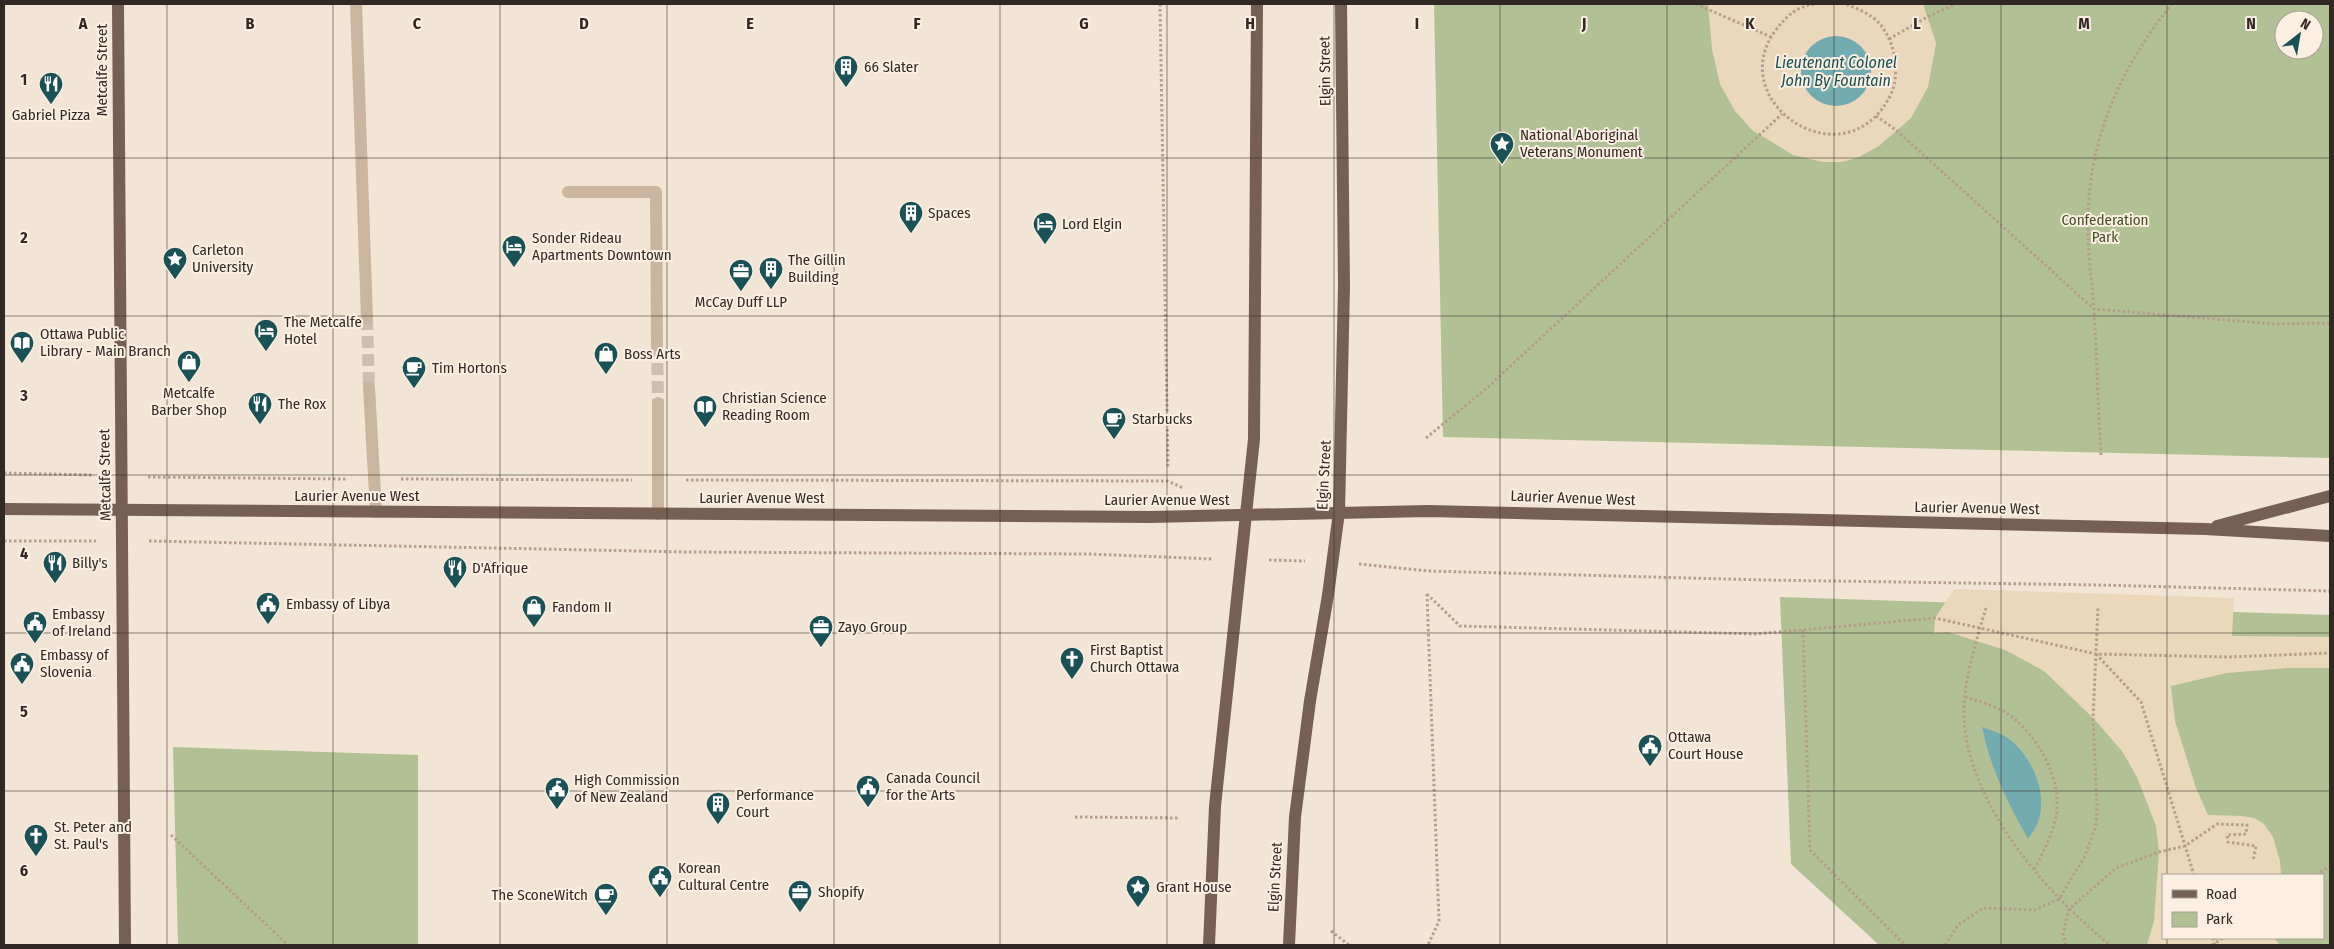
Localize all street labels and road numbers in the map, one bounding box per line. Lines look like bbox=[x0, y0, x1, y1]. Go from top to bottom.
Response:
street label: Metcalfe Street bbox=[93, 24, 111, 116]
street label: Elgin Street bbox=[1315, 36, 1335, 106]
street label: Metcalfe Street bbox=[95, 429, 115, 521]
street label: Elgin Street bbox=[1313, 439, 1335, 510]
street label: Laurier Avenue West bbox=[294, 487, 420, 505]
street label: Laurier Avenue West bbox=[1510, 487, 1636, 509]
street label: Laurier Avenue West bbox=[699, 489, 825, 507]
street label: Laurier Avenue West bbox=[1104, 491, 1230, 509]
street label: Laurier Avenue West bbox=[1914, 498, 2040, 518]
street label: Elgin Street bbox=[1264, 841, 1286, 912]

